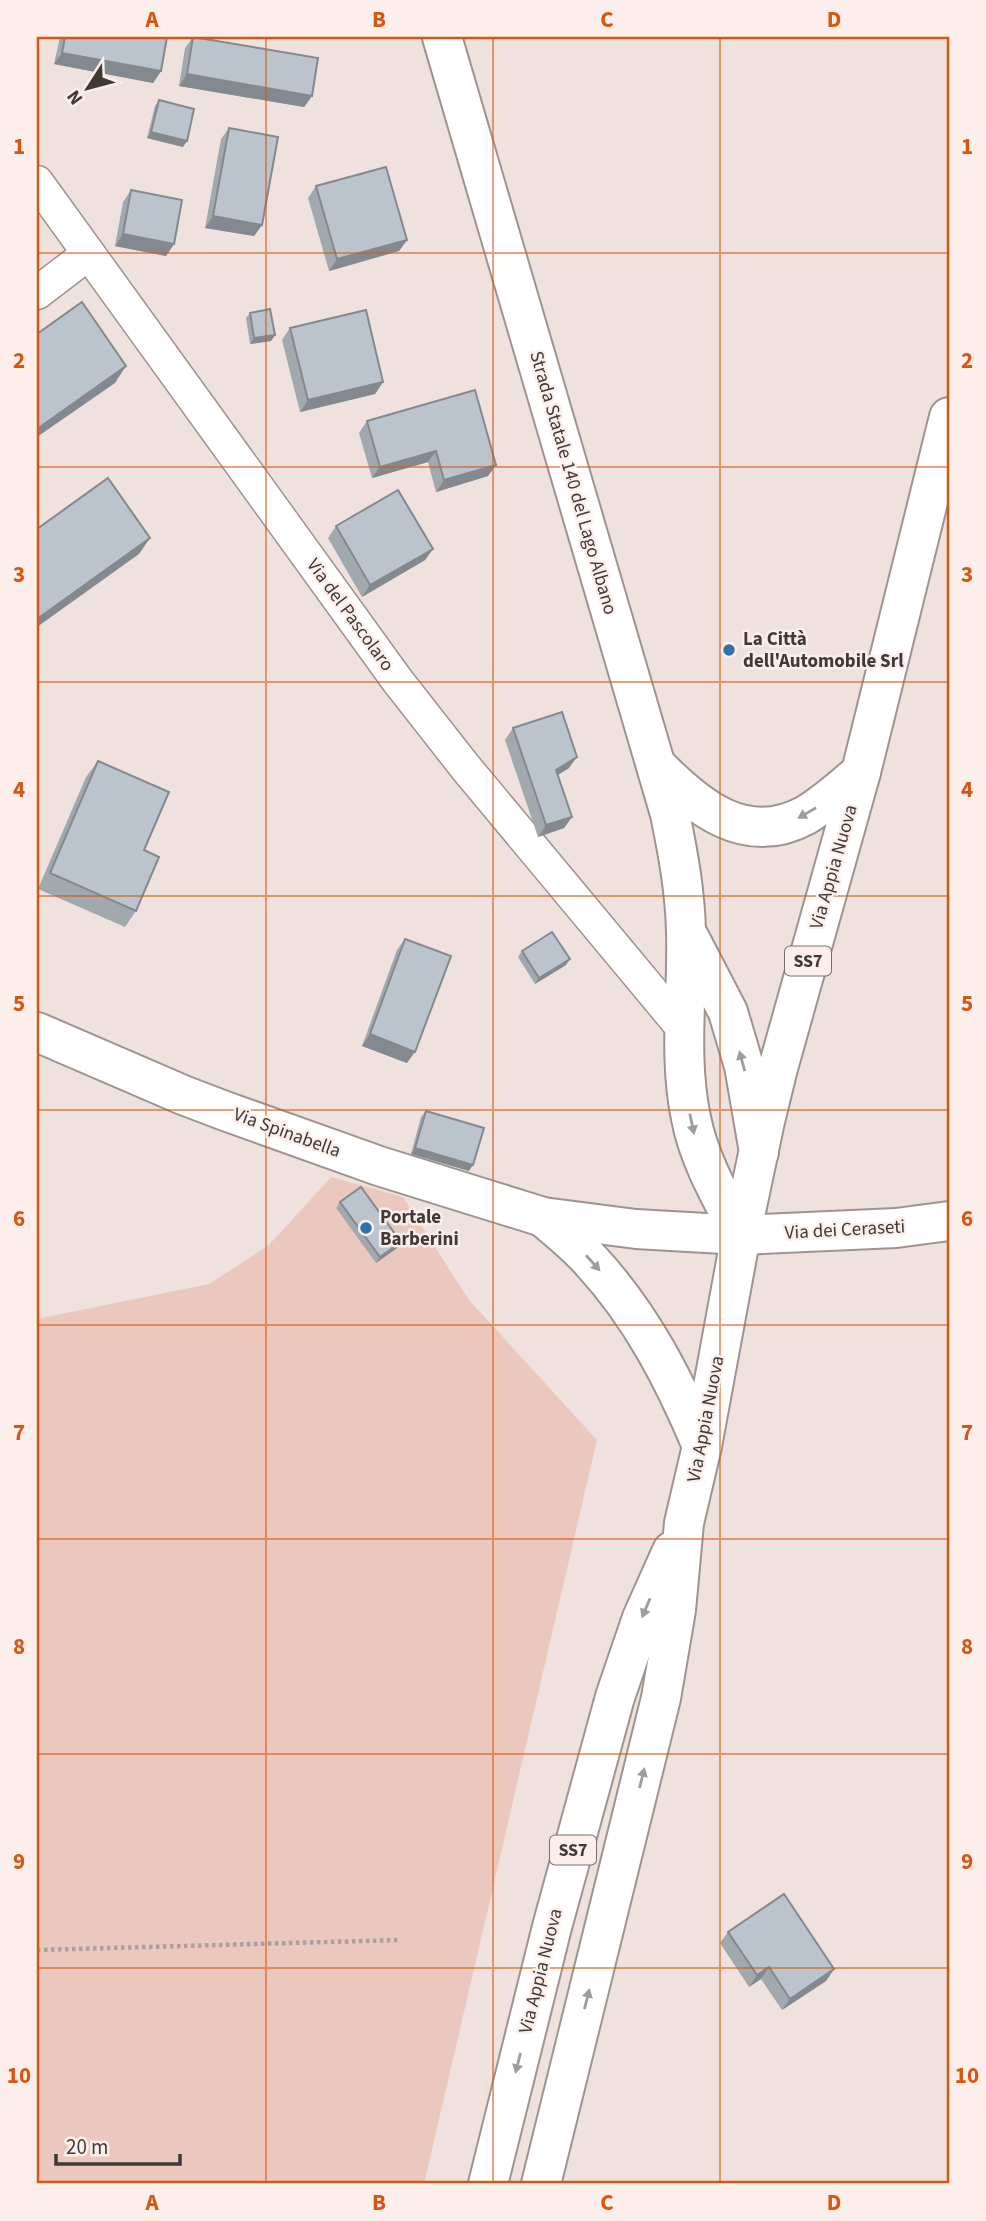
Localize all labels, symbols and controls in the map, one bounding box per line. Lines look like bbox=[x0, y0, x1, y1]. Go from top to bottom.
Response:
text: A bbox=[144, 3, 159, 36]
text: B bbox=[372, 3, 386, 36]
text: C bbox=[600, 3, 614, 36]
text: D bbox=[827, 3, 841, 36]
north arrow bbox=[52, 52, 122, 122]
text: N bbox=[61, 84, 90, 110]
text: 1 bbox=[13, 130, 25, 163]
text: 1 bbox=[961, 130, 973, 163]
text: 2 bbox=[13, 344, 25, 377]
text: 2 bbox=[961, 344, 973, 377]
street label: Strada Statale 140 del Lago Albano bbox=[522, 348, 624, 618]
street label: Via del Pascolaro bbox=[300, 553, 400, 677]
text: 3 bbox=[13, 558, 25, 591]
text: 3 bbox=[961, 558, 973, 591]
place label: La Città dell'Automobile Srl bbox=[743, 626, 904, 675]
marker: La Città dell'Automobile Srl bbox=[721, 642, 737, 658]
text: 4 bbox=[13, 773, 25, 806]
text: 4 bbox=[961, 773, 973, 806]
street label: Via Appia Nuova bbox=[803, 802, 865, 932]
one-way arrow bbox=[798, 807, 817, 819]
road number: SS7 bbox=[785, 946, 831, 976]
text: 5 bbox=[13, 987, 25, 1020]
text: 5 bbox=[961, 987, 973, 1020]
one-way arrow bbox=[736, 1050, 747, 1072]
street label: Via Spinabella bbox=[230, 1101, 344, 1165]
one-way arrow bbox=[687, 1113, 698, 1135]
text: 6 bbox=[13, 1202, 25, 1235]
text: 6 bbox=[961, 1202, 973, 1235]
place label: Portale Barberini bbox=[380, 1204, 459, 1253]
street label: Via dei Ceraseti bbox=[784, 1213, 906, 1247]
marker: Portale Barberini bbox=[358, 1220, 374, 1236]
one-way arrow bbox=[585, 1254, 601, 1272]
street label: Via Appia Nuova bbox=[681, 1353, 731, 1485]
text: 7 bbox=[13, 1416, 25, 1449]
text: 7 bbox=[961, 1416, 973, 1449]
one-way arrow bbox=[640, 1598, 652, 1618]
text: 8 bbox=[13, 1630, 25, 1663]
text: 8 bbox=[961, 1630, 973, 1663]
one-way arrow bbox=[637, 1767, 648, 1789]
road number: SS7 bbox=[550, 1836, 596, 1864]
text: 9 bbox=[13, 1845, 25, 1878]
text: 9 bbox=[961, 1845, 973, 1878]
street label: Via Appia Nuova bbox=[512, 1906, 570, 2036]
one-way arrow bbox=[582, 1988, 593, 2010]
one-way arrow bbox=[512, 2052, 523, 2074]
text: 10 bbox=[7, 2059, 31, 2092]
text: 10 bbox=[955, 2059, 979, 2092]
scale bar bbox=[56, 2123, 180, 2167]
text: 20 m bbox=[66, 2132, 108, 2162]
text: A bbox=[144, 2186, 159, 2219]
text: B bbox=[372, 2186, 386, 2219]
text: C bbox=[600, 2186, 614, 2219]
text: D bbox=[827, 2186, 841, 2219]

